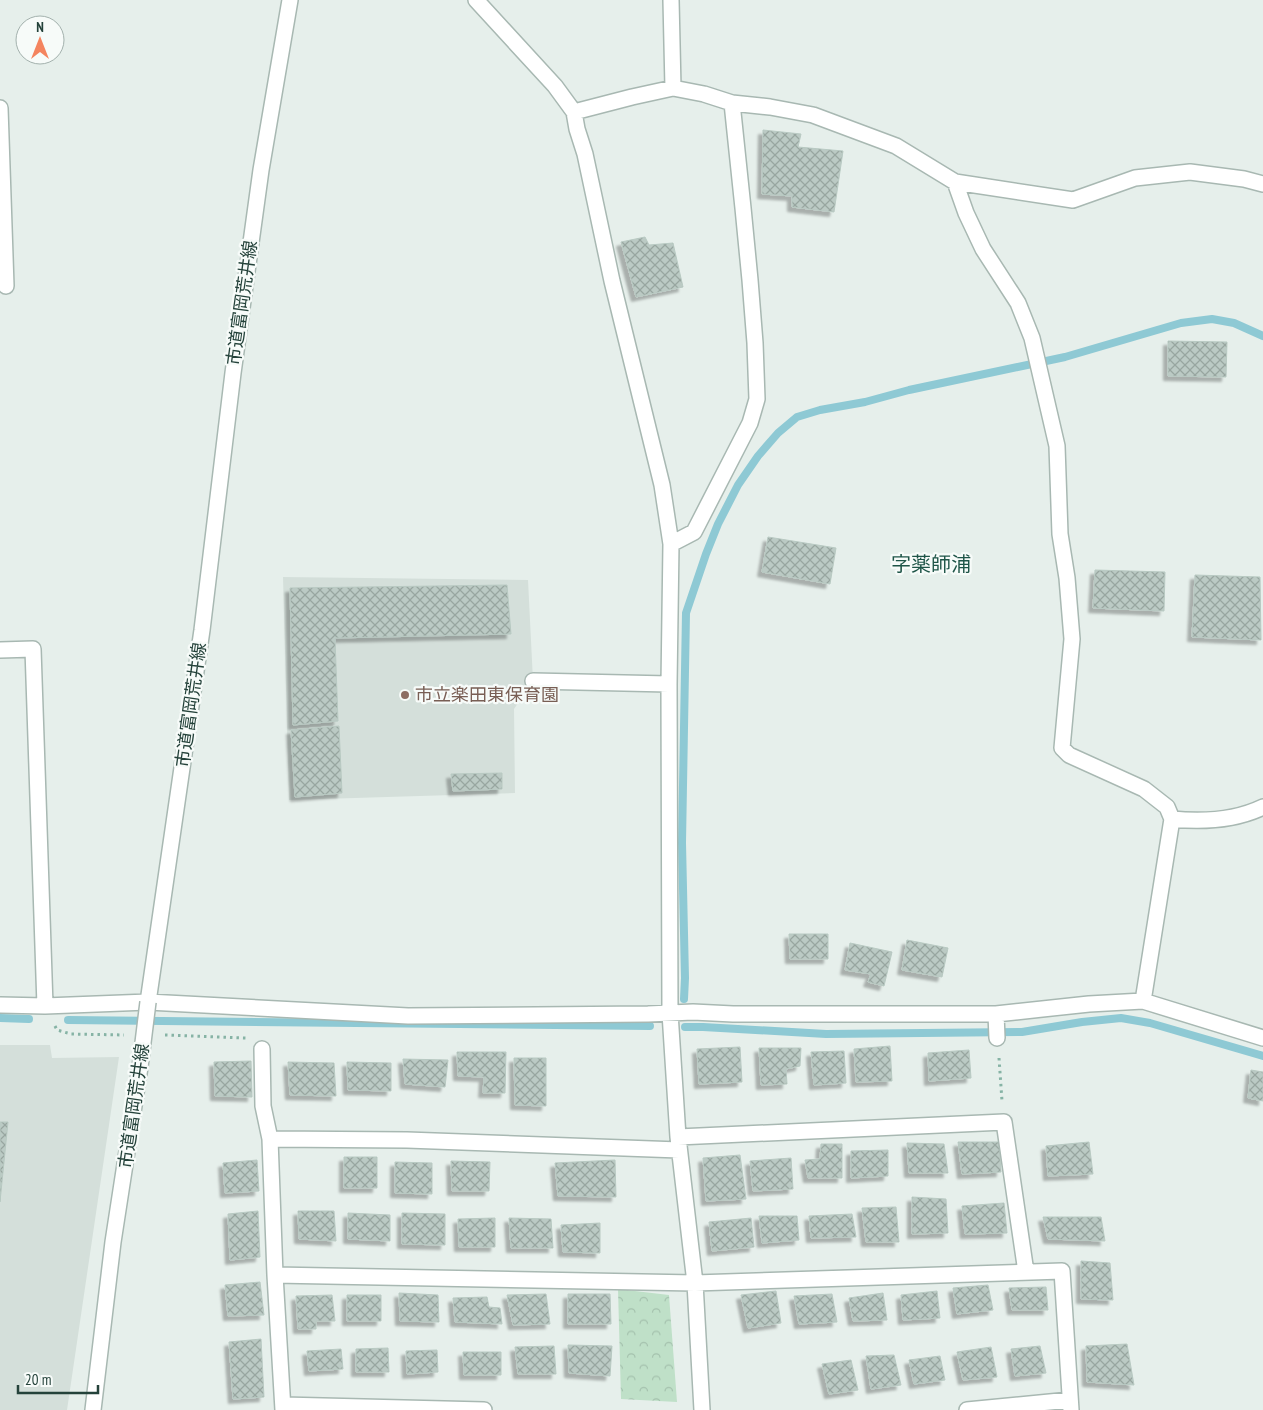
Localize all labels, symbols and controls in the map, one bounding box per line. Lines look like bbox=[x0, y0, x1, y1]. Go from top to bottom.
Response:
north arrow bbox=[15, 15, 65, 65]
text: N bbox=[36, 18, 44, 36]
street label: 市道富岡荒井線 bbox=[221, 239, 262, 367]
district label: 字薬師浦 bbox=[891, 551, 971, 577]
street label: 市道富岡荒井線 bbox=[170, 641, 211, 769]
place label: 市立楽田東保育園 bbox=[415, 683, 559, 706]
marker: 市立楽田東保育園 bbox=[399, 689, 411, 701]
street label: 市道富岡荒井線 bbox=[113, 1042, 154, 1170]
scale bar bbox=[18, 1362, 98, 1394]
text: 20 m bbox=[25, 1370, 51, 1389]

